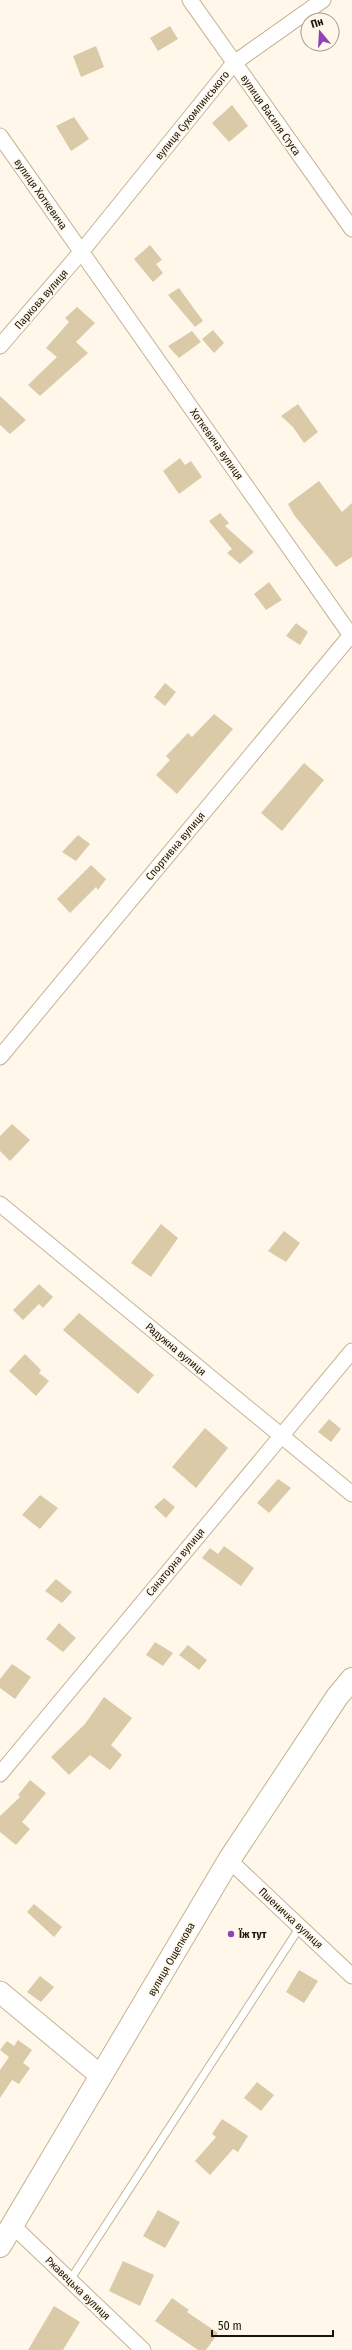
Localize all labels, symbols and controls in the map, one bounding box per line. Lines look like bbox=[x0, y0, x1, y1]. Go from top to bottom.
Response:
north arrow bbox=[300, 12, 340, 52]
text: Пн bbox=[309, 15, 325, 31]
street label: вулиця Сухомлинського bbox=[153, 68, 232, 162]
street label: вулиця Василя Стуса bbox=[238, 72, 303, 158]
street label: вулиця Хоткевича bbox=[11, 156, 70, 232]
street label: Паркова вулиця bbox=[12, 267, 71, 332]
street label: Хоткевича вулиця bbox=[187, 406, 246, 482]
street label: Спортивна вулиця bbox=[143, 809, 208, 883]
street label: Радужна вулиця bbox=[143, 1320, 209, 1378]
street label: Санаторна вулиця bbox=[143, 1526, 208, 1599]
street label: Пшеничка вулиця bbox=[256, 1885, 325, 1951]
street label: вулиця Ощепкова bbox=[145, 1920, 198, 1999]
place label: Їж тут bbox=[238, 1928, 267, 1941]
marker: Їж тут bbox=[226, 1929, 236, 1939]
street label: Ржавецька вулиця bbox=[42, 2254, 113, 2323]
scale bar bbox=[212, 2312, 333, 2338]
text: 50 m bbox=[218, 2319, 242, 2333]

